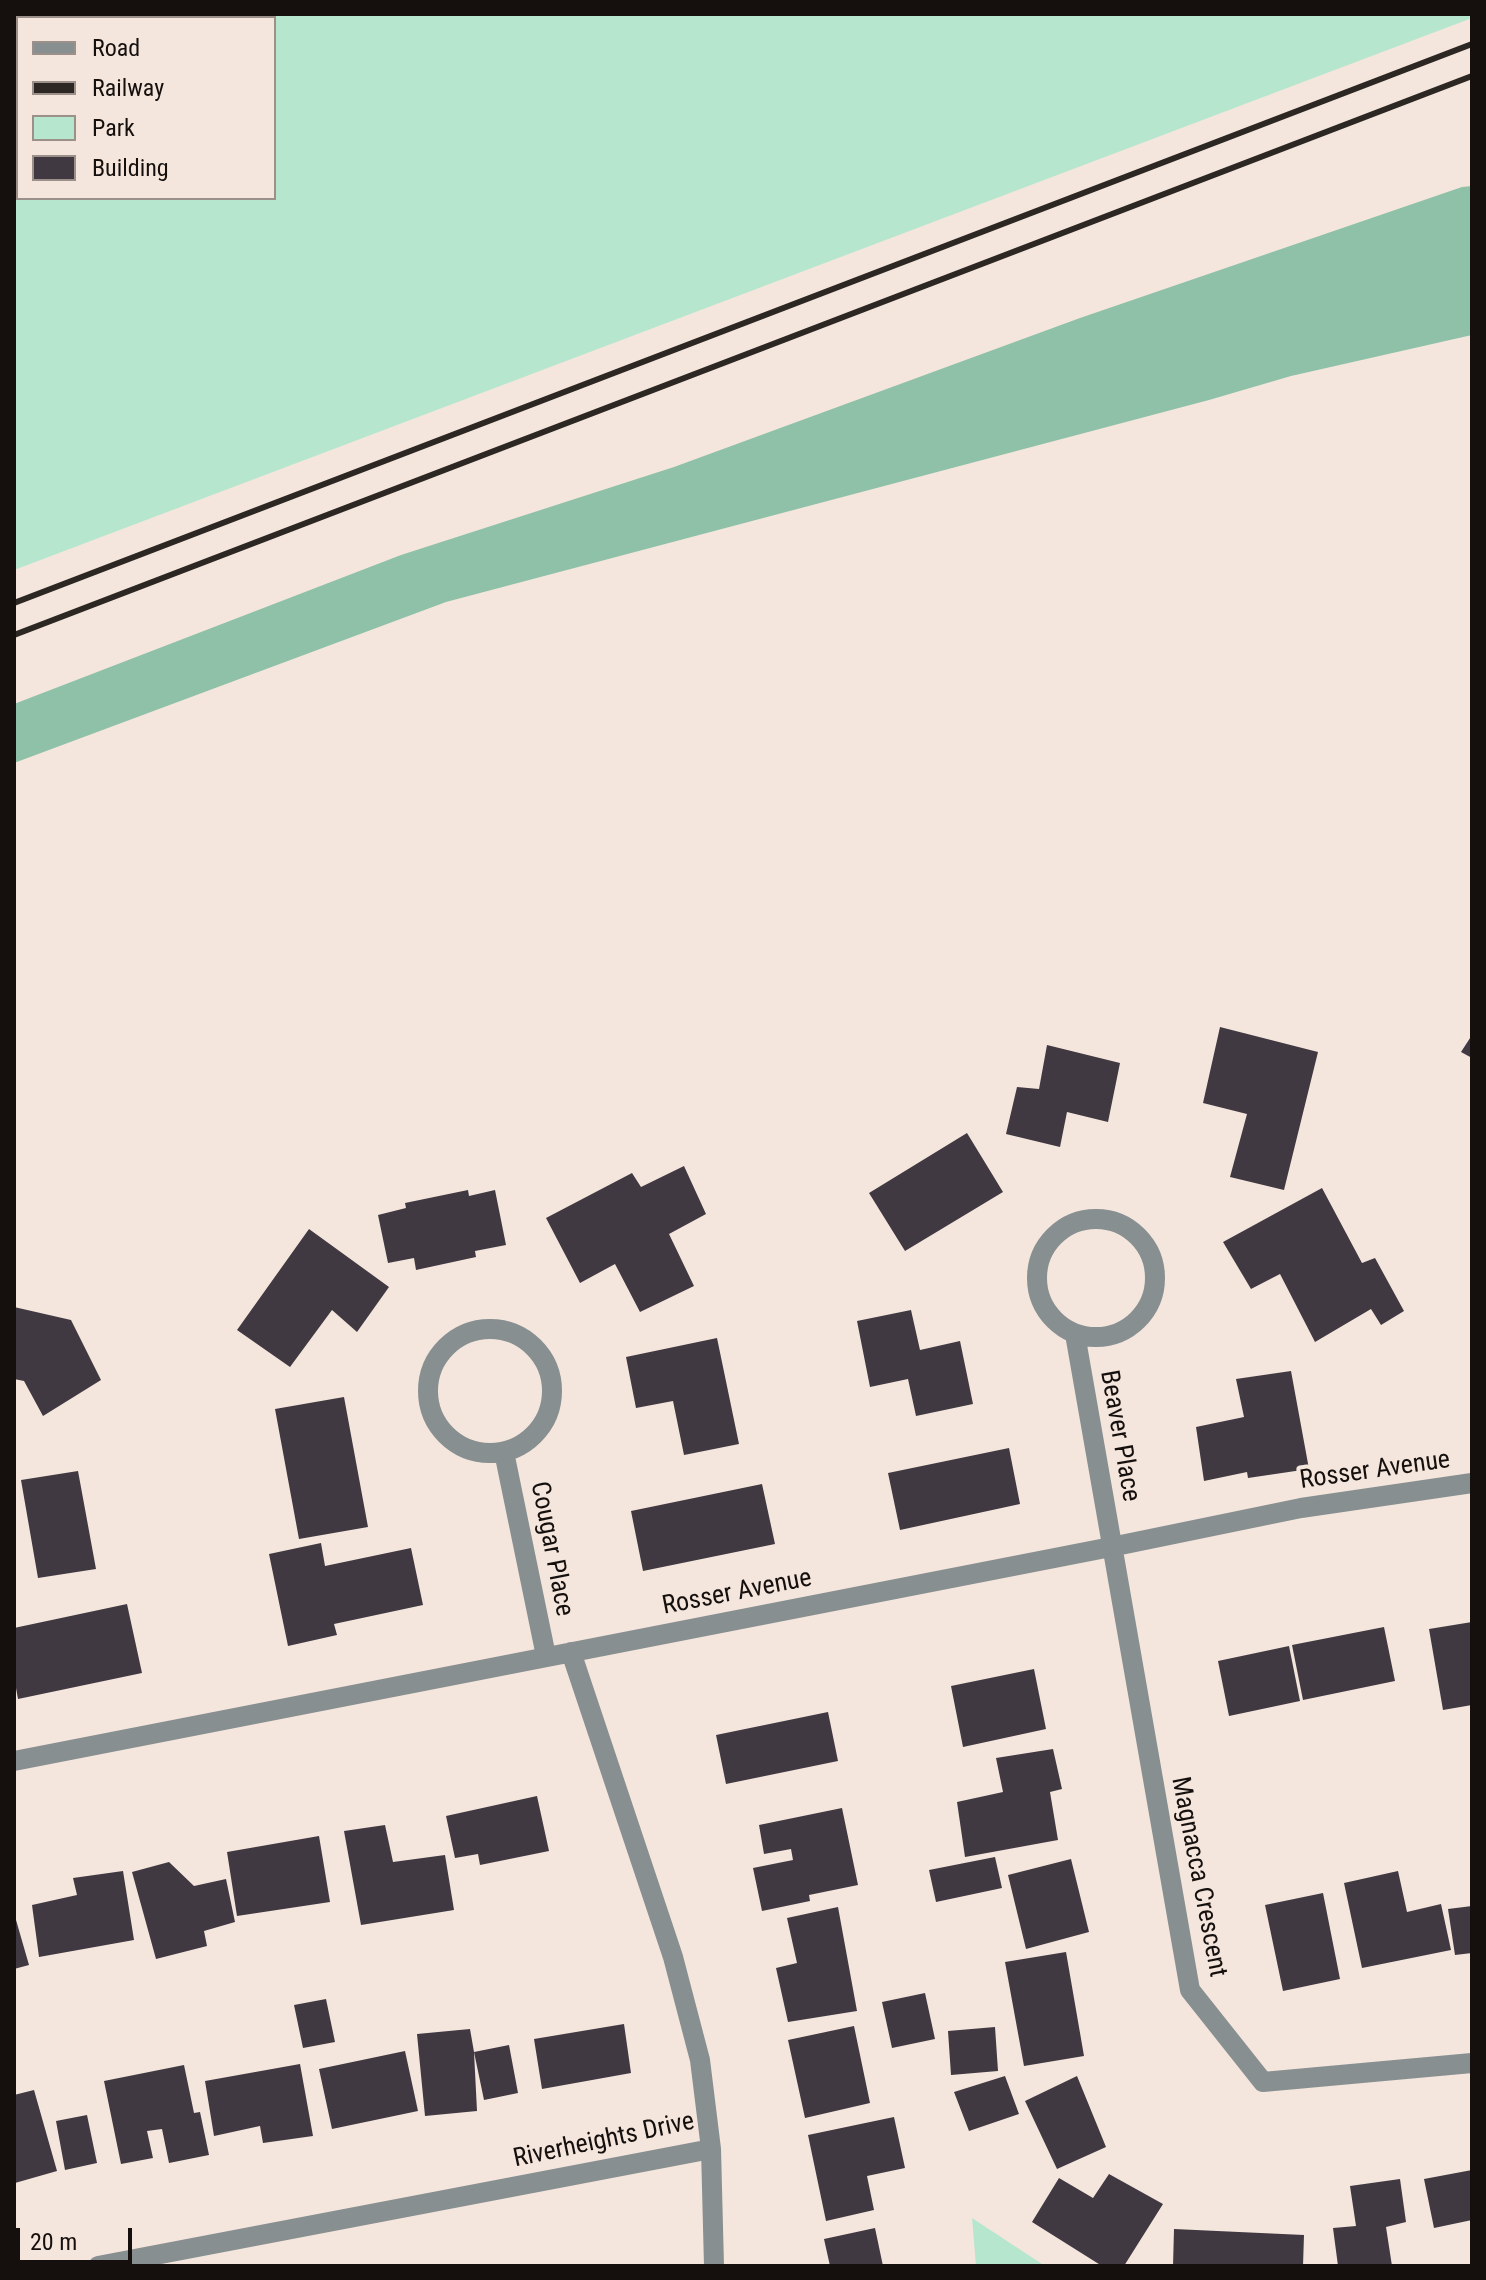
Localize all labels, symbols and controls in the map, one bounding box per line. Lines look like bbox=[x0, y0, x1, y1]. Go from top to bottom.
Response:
legend bbox=[16, 16, 276, 200]
text: Road bbox=[92, 34, 140, 62]
text: Railway bbox=[92, 74, 164, 102]
text: Park bbox=[92, 114, 135, 142]
text: Building bbox=[92, 154, 169, 182]
street label: Beaver Place bbox=[1092, 1368, 1146, 1504]
street label: Rosser Avenue bbox=[1298, 1445, 1452, 1497]
street label: Cougar Place bbox=[523, 1479, 579, 1619]
street label: Rosser Avenue bbox=[660, 1563, 814, 1623]
street label: Magnacca Crescent bbox=[1163, 1774, 1233, 1980]
street label: Riverheights Drive bbox=[511, 2107, 697, 2175]
scale bar bbox=[20, 2212, 136, 2262]
text: 20 m bbox=[30, 2228, 77, 2256]

